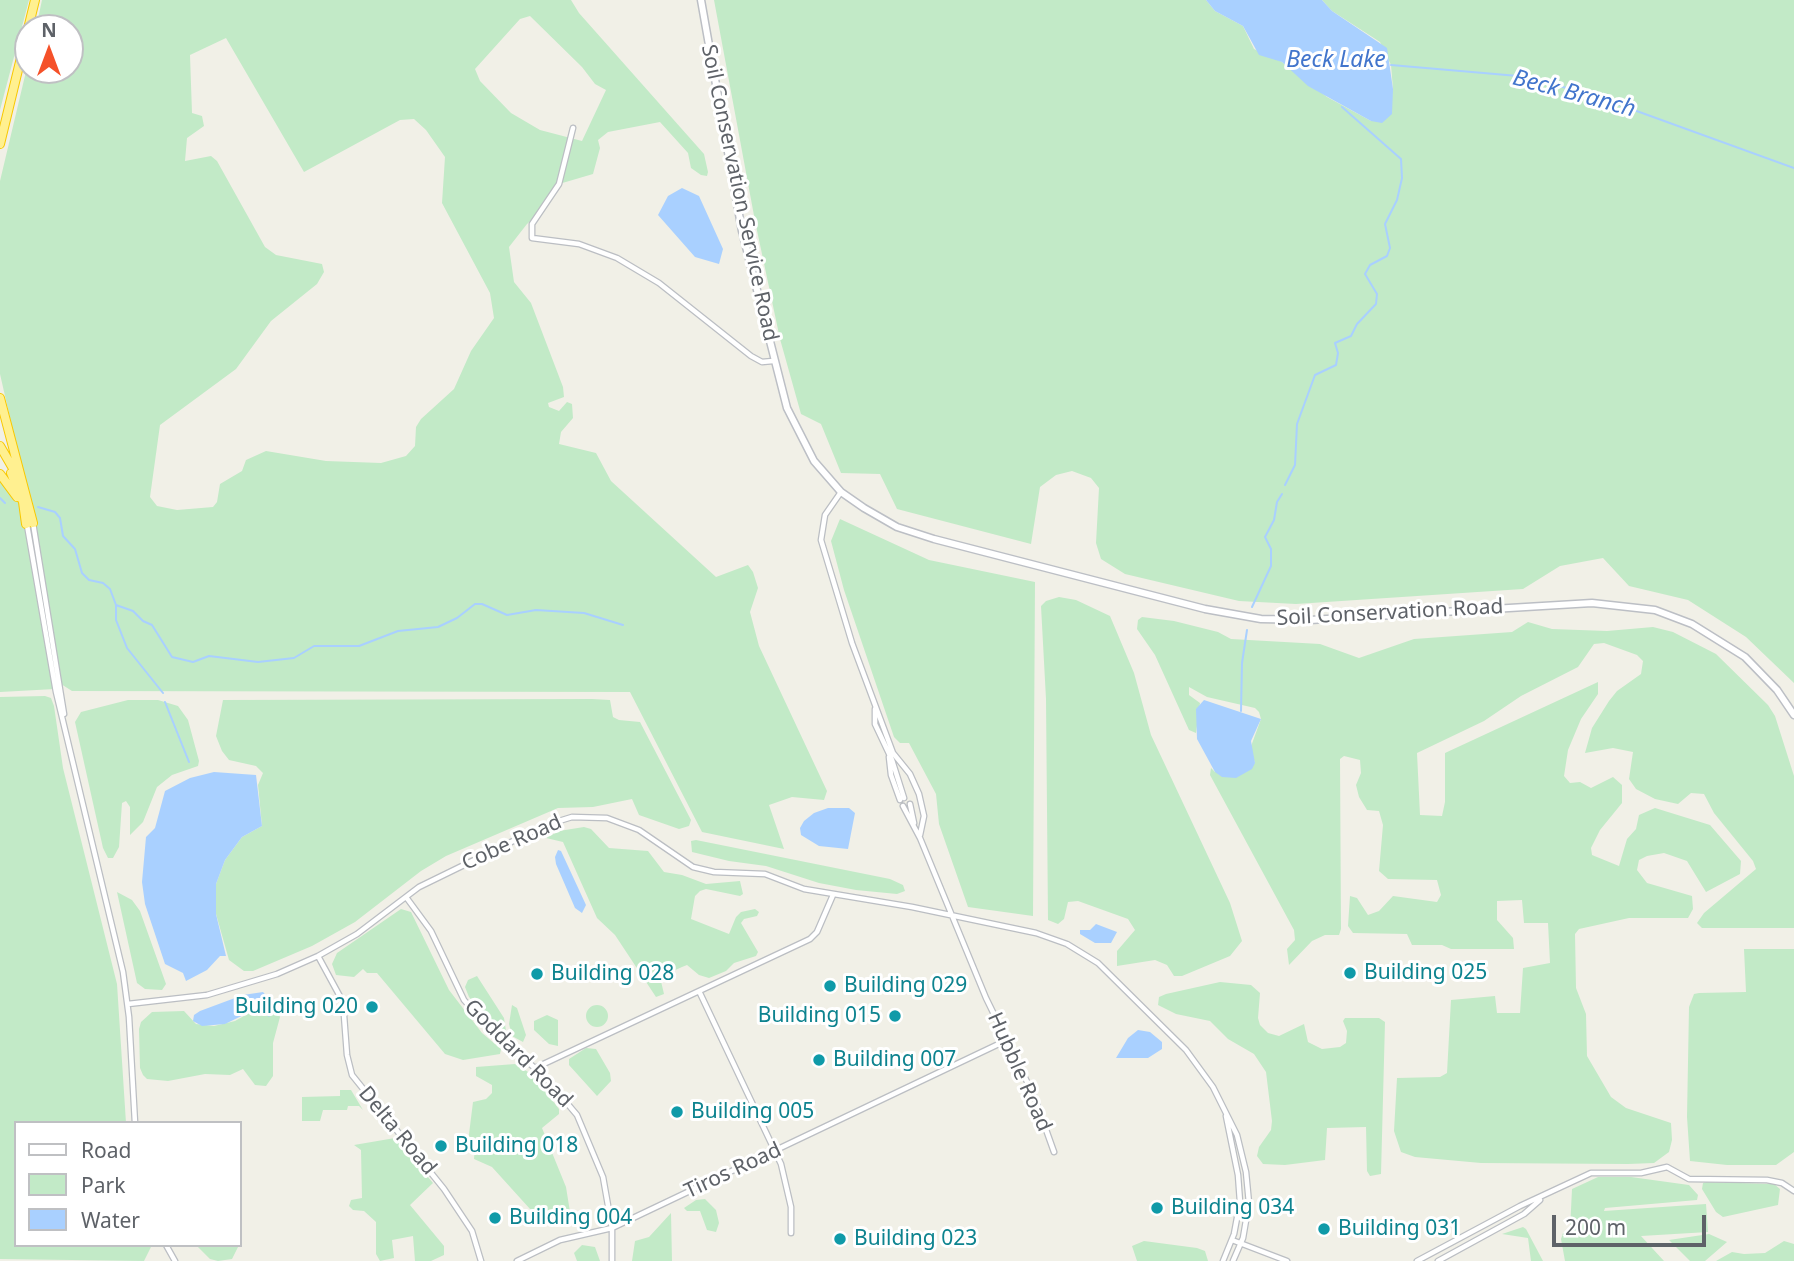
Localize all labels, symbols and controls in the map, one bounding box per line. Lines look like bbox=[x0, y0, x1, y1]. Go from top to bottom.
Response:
north arrow bbox=[14, 14, 84, 84]
text: N bbox=[41, 17, 57, 43]
street label: Soil Conservation Service Road bbox=[695, 42, 783, 344]
water label: Beck Lake bbox=[1286, 46, 1386, 74]
water label: Beck Branch bbox=[1510, 64, 1638, 124]
street label: Soil Conservation Road bbox=[1276, 594, 1504, 632]
street label: Cobe Road bbox=[458, 810, 566, 876]
place label: Building 025 bbox=[1364, 960, 1487, 986]
place label: Building 028 bbox=[551, 961, 674, 987]
marker: Building 025 bbox=[1342, 965, 1358, 981]
marker: Building 028 bbox=[529, 966, 545, 982]
place label: Building 029 bbox=[844, 973, 967, 999]
marker: Building 029 bbox=[822, 978, 838, 994]
place label: Building 020 bbox=[235, 994, 358, 1020]
street label: Goddard Road bbox=[459, 995, 577, 1113]
marker: Building 020 bbox=[364, 999, 380, 1015]
place label: Building 015 bbox=[758, 1003, 881, 1029]
marker: Building 015 bbox=[887, 1008, 903, 1024]
street label: Hubble Road bbox=[982, 1009, 1056, 1135]
place label: Building 007 bbox=[833, 1047, 956, 1073]
marker: Building 007 bbox=[811, 1052, 827, 1068]
street label: Delta Road bbox=[353, 1082, 441, 1180]
place label: Building 005 bbox=[691, 1099, 814, 1125]
marker: Building 005 bbox=[669, 1104, 685, 1120]
legend bbox=[14, 1121, 242, 1247]
place label: Building 018 bbox=[455, 1133, 578, 1159]
text: Road bbox=[81, 1136, 131, 1164]
marker: Building 018 bbox=[433, 1138, 449, 1154]
street label: Tiros Road bbox=[681, 1138, 785, 1204]
text: Park bbox=[81, 1171, 125, 1199]
place label: Building 034 bbox=[1171, 1195, 1294, 1221]
marker: Building 034 bbox=[1149, 1200, 1165, 1216]
scale bar bbox=[1556, 1202, 1710, 1246]
place label: Building 004 bbox=[509, 1205, 632, 1231]
text: Water bbox=[81, 1206, 140, 1234]
marker: Building 004 bbox=[487, 1210, 503, 1226]
text: 200 m bbox=[1565, 1213, 1626, 1241]
place label: Building 031 bbox=[1338, 1216, 1461, 1242]
marker: Building 031 bbox=[1316, 1221, 1332, 1237]
place label: Building 023 bbox=[854, 1226, 977, 1252]
marker: Building 023 bbox=[832, 1231, 848, 1247]

